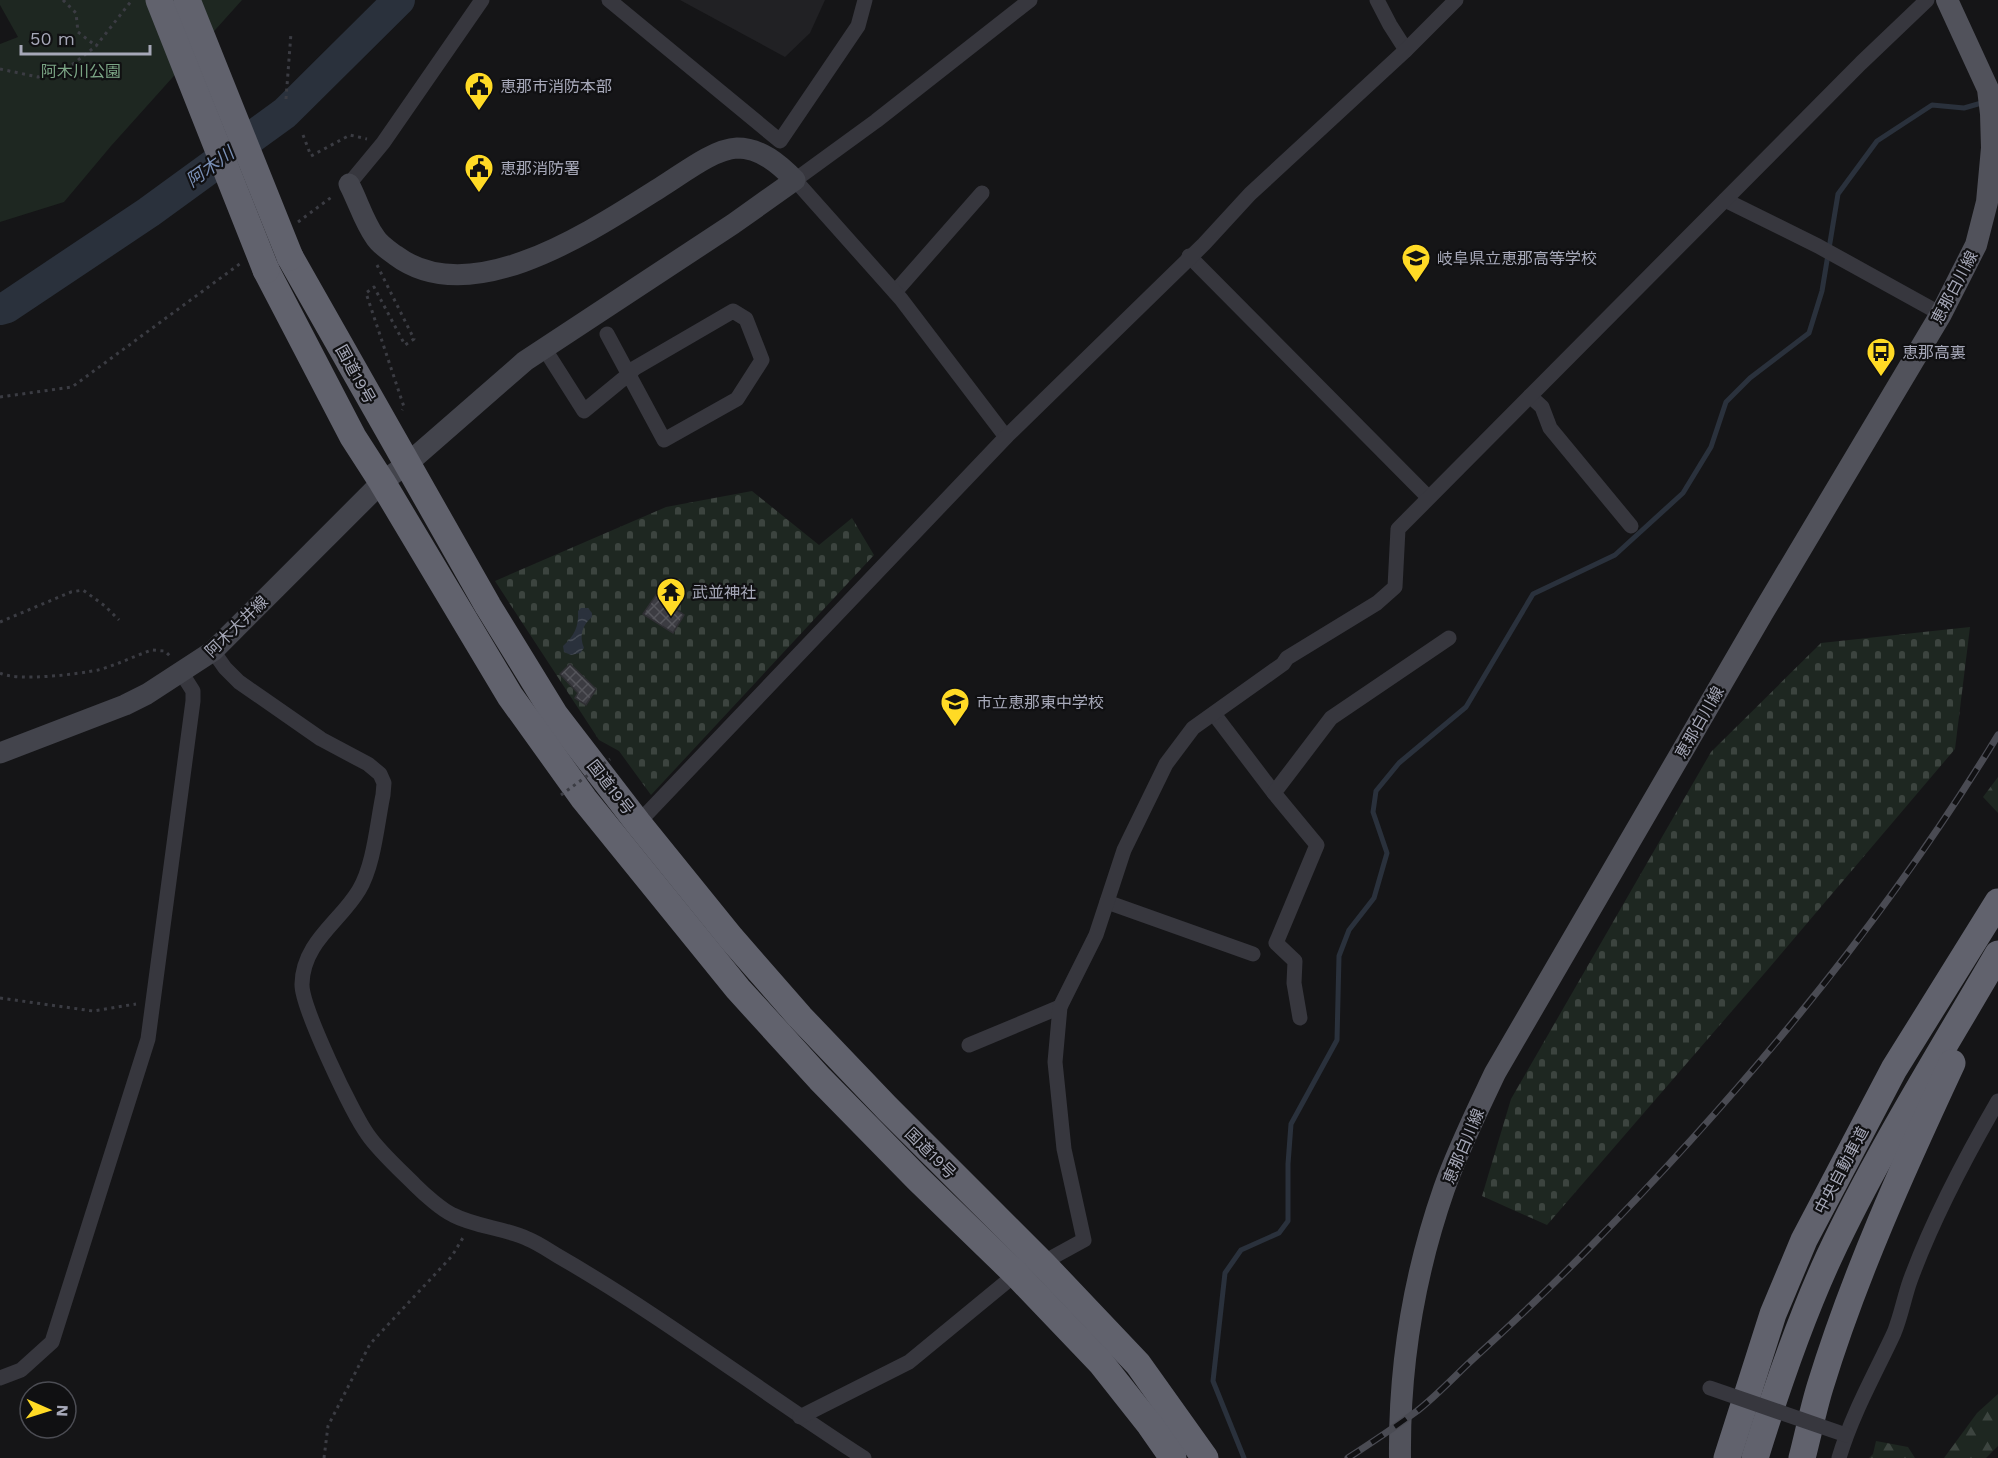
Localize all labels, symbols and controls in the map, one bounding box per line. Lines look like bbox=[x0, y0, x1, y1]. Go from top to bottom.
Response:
scale bar bbox=[21, 18, 150, 56]
text: 50 m bbox=[30, 28, 75, 49]
park label: 阿木川公園 bbox=[41, 62, 121, 81]
public building icon: 恵那市消防本部 bbox=[463, 70, 495, 112]
place label: 恵那市消防本部 bbox=[500, 77, 612, 96]
water label: 阿木川 bbox=[182, 141, 239, 191]
public building icon: 恵那消防署 bbox=[463, 152, 495, 194]
place label: 恵那消防署 bbox=[500, 159, 580, 178]
school or university icon: 岐阜県立恵那高等学校 bbox=[1400, 242, 1432, 284]
street label: 恵那白川線 bbox=[1927, 247, 1982, 327]
place label: 岐阜県立恵那高等学校 bbox=[1437, 249, 1597, 268]
bus stop icon: 恵那高裏 bbox=[1865, 336, 1897, 378]
street label: 国道19号 bbox=[332, 342, 379, 407]
place label: 恵那高裏 bbox=[1902, 343, 1966, 362]
temple icon: 武並神社 bbox=[655, 576, 687, 618]
place label: 武並神社 bbox=[692, 583, 756, 602]
street label: 阿木大井線 bbox=[201, 592, 272, 661]
street label: 恵那白川線 bbox=[1671, 683, 1728, 762]
school or university icon: 市立恵那東中学校 bbox=[939, 686, 971, 728]
place label: 市立恵那東中学校 bbox=[976, 693, 1104, 712]
street label: 国道19号 bbox=[583, 756, 638, 818]
street label: 恵那白川線 bbox=[1439, 1106, 1488, 1187]
street label: 中央自動車道 bbox=[1811, 1123, 1872, 1217]
street label: 国道19号 bbox=[901, 1124, 960, 1183]
north arrow bbox=[18, 1380, 78, 1440]
text: N bbox=[53, 1404, 72, 1417]

